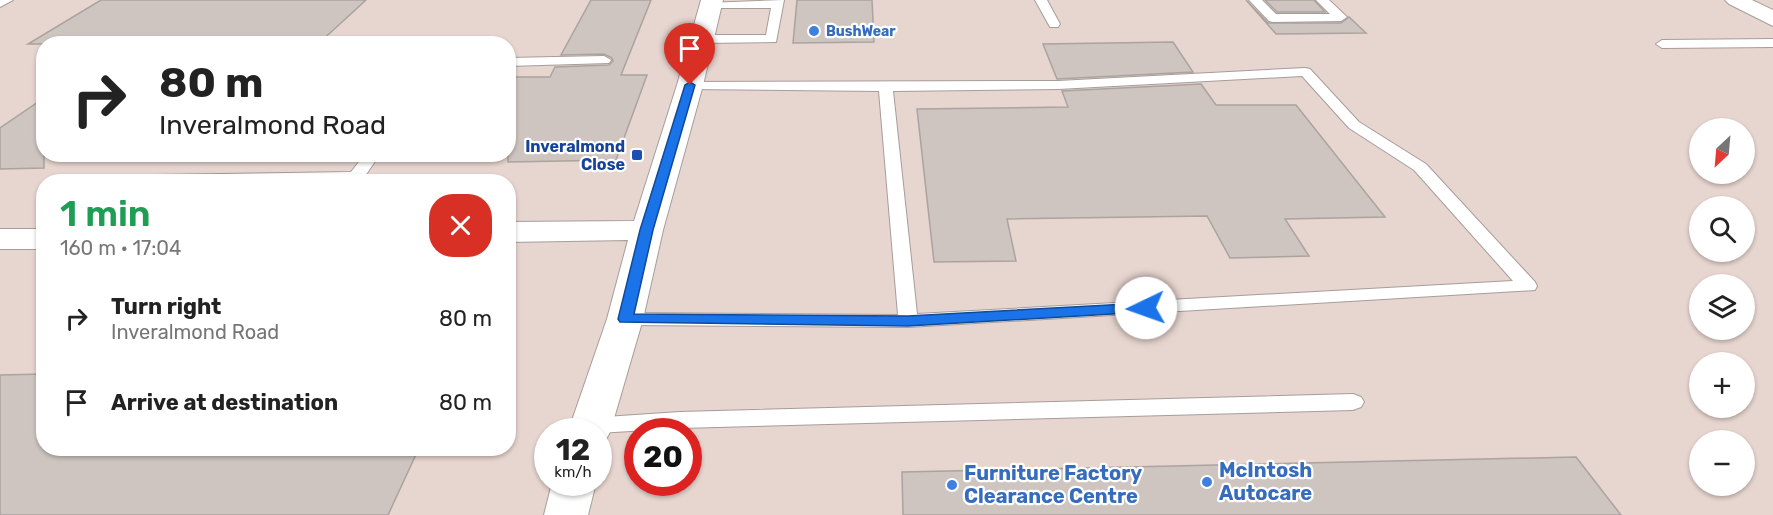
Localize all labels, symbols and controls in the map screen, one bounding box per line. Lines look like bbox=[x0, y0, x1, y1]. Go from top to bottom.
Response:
pin bbox=[664, 23, 715, 85]
place label: BushWear bbox=[826, 23, 896, 40]
marker: BushWear bbox=[807, 24, 821, 38]
icon: arrive bbox=[673, 32, 706, 65]
text: 80 m bbox=[159, 58, 263, 108]
icon: right bbox=[60, 60, 138, 138]
text: Inveralmond Road bbox=[159, 109, 386, 141]
north arrow bbox=[1689, 118, 1755, 184]
map controls bbox=[1689, 118, 1755, 496]
place label: Inveralmond Close bbox=[525, 137, 625, 174]
marker: Inveralmond Close bbox=[630, 148, 644, 162]
text: 1 min bbox=[60, 192, 151, 235]
button: close bbox=[429, 194, 492, 257]
button: search bbox=[1689, 196, 1755, 262]
text: 160 m · 17:04 bbox=[60, 236, 181, 260]
button: layers bbox=[1689, 274, 1755, 340]
position arrow bbox=[1114, 276, 1178, 340]
text: Turn right bbox=[111, 293, 221, 320]
icon: right bbox=[60, 302, 93, 335]
text: 80 m bbox=[439, 305, 492, 332]
text: Inveralmond Road bbox=[111, 320, 279, 344]
button: + bbox=[1689, 352, 1755, 418]
icon: arrive bbox=[60, 386, 93, 419]
text: Arrive at destination bbox=[111, 389, 338, 416]
text: 80 m bbox=[439, 389, 492, 416]
speed limit sign: 20 bbox=[624, 418, 702, 496]
button: − bbox=[1689, 430, 1755, 496]
text: 12 bbox=[556, 432, 590, 468]
place label: McIntosh Autocare bbox=[1219, 458, 1312, 505]
place label: Furniture Factory Clearance Centre bbox=[964, 461, 1142, 508]
text: km/h bbox=[554, 463, 592, 481]
marker: McIntosh Autocare bbox=[1200, 475, 1214, 489]
marker: Furniture Factory Clearance Centre bbox=[945, 478, 959, 492]

